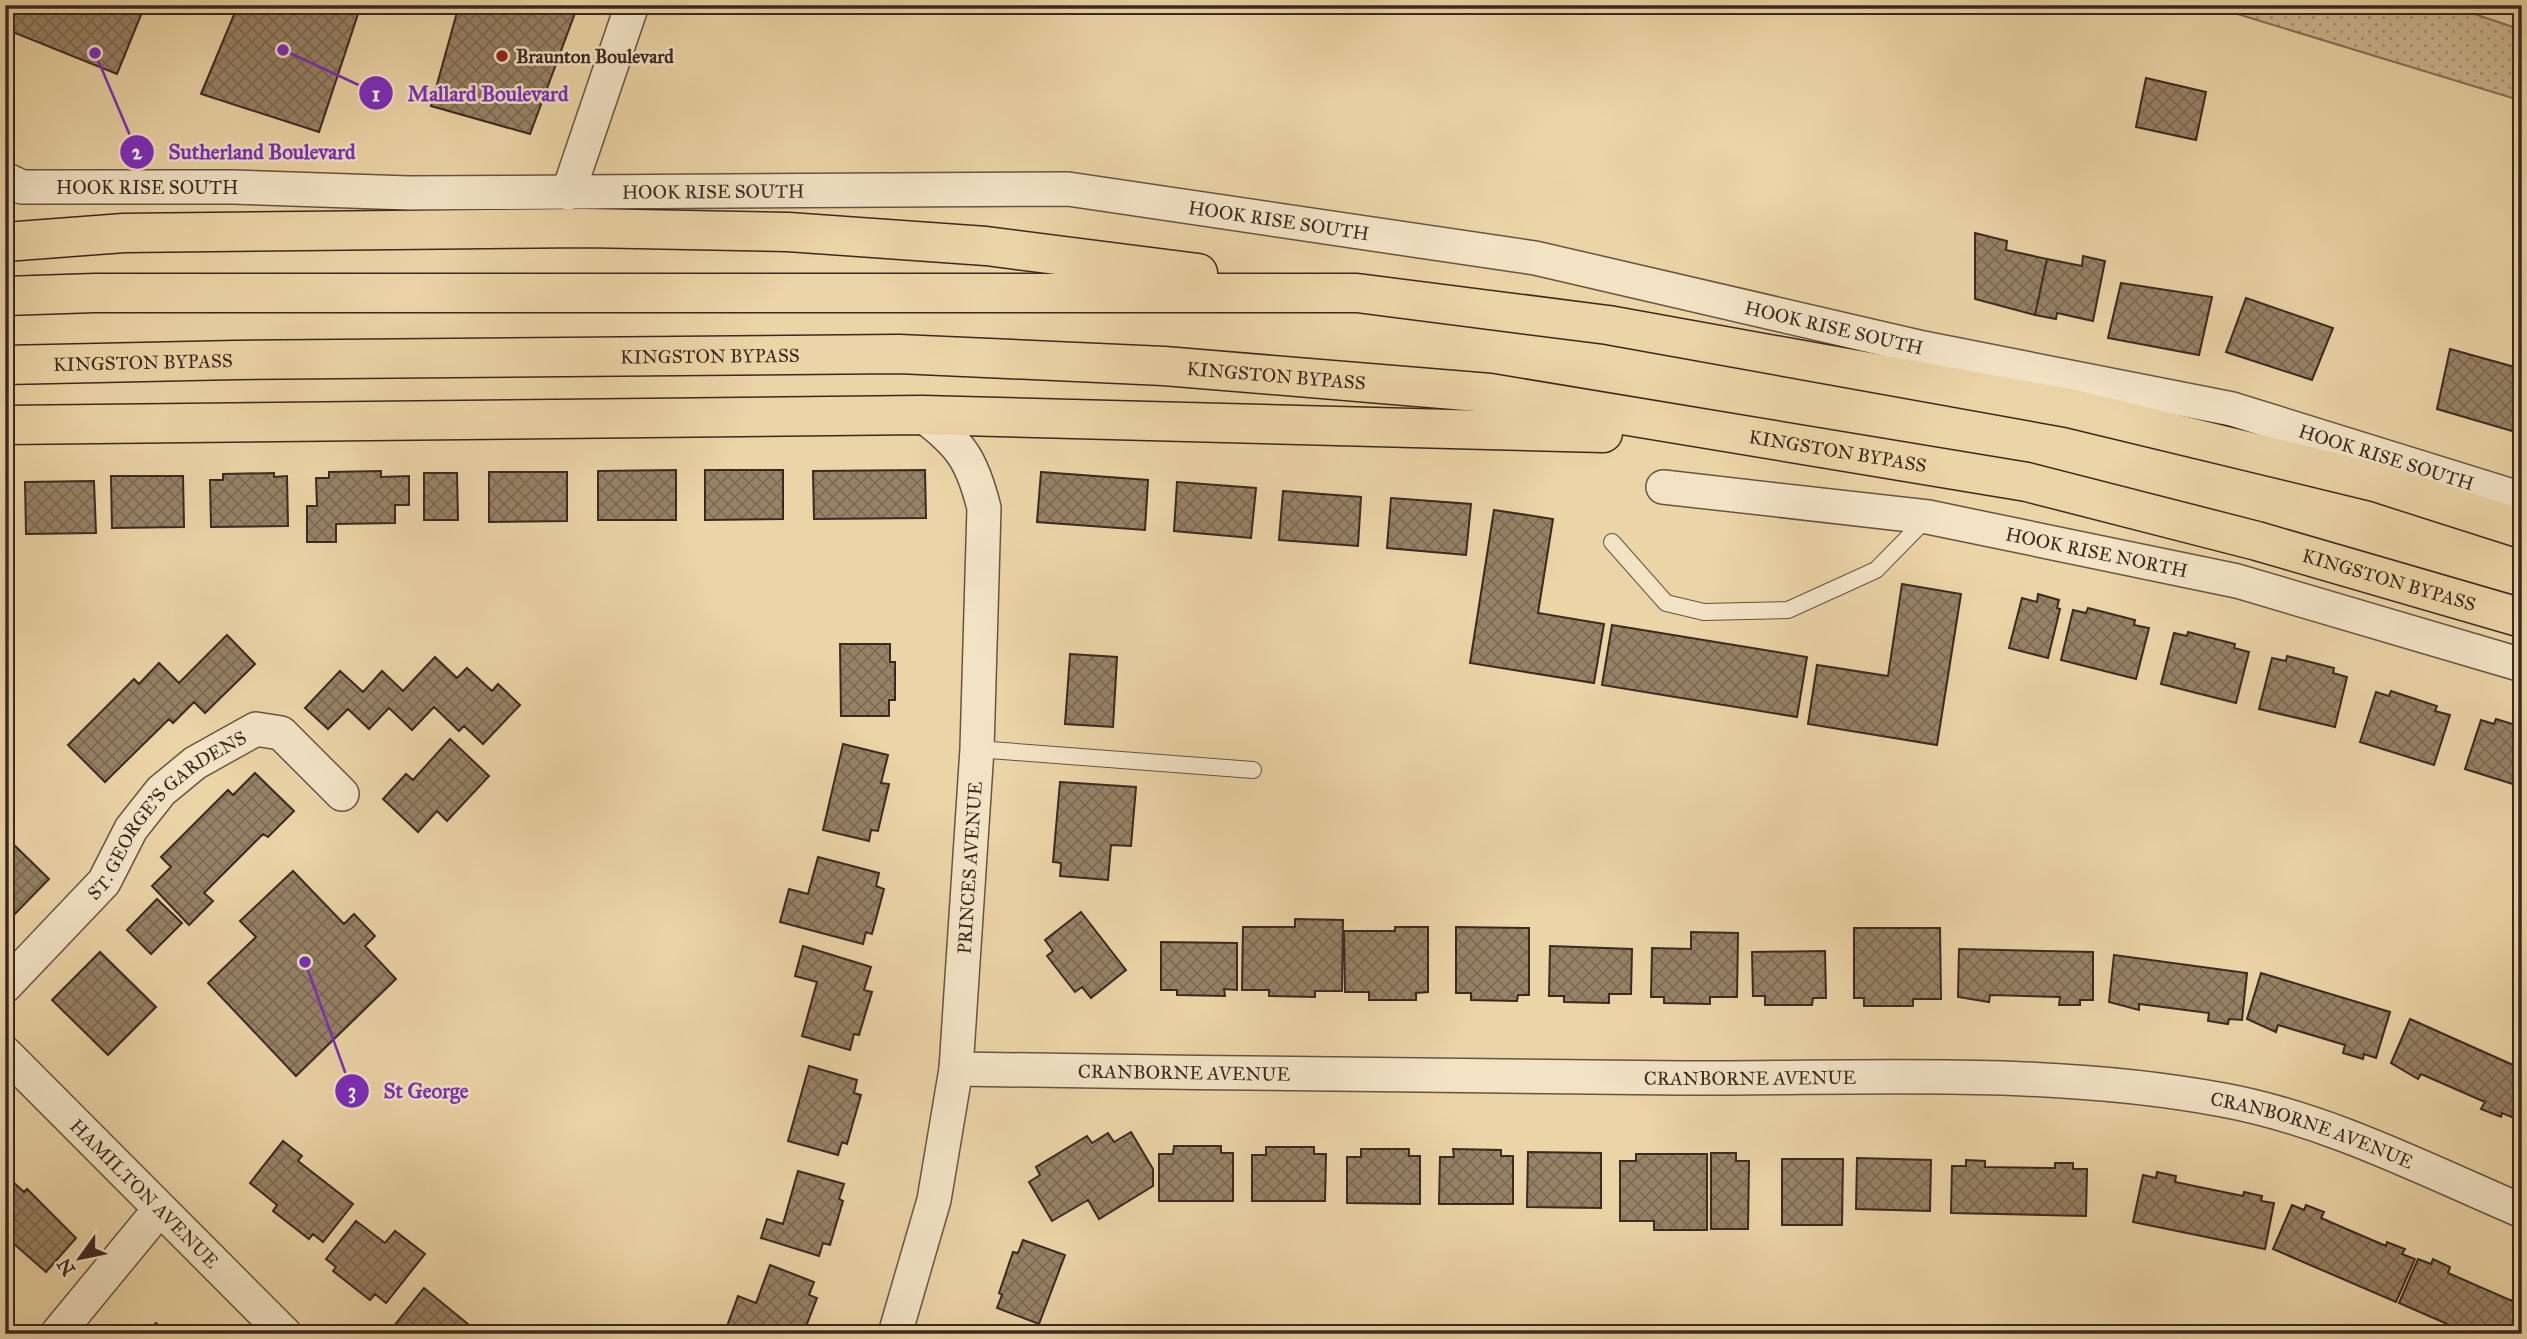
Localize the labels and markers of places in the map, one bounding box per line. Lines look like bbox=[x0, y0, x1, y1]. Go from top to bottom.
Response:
place label: Braunton Boulevard bbox=[516, 45, 674, 68]
marker: Braunton Boulevard bbox=[494, 48, 510, 64]
callout: Mallard Boulevard bbox=[358, 72, 582, 114]
callout: Sutherland Boulevard bbox=[120, 131, 370, 173]
callout: St George bbox=[335, 1070, 483, 1112]

